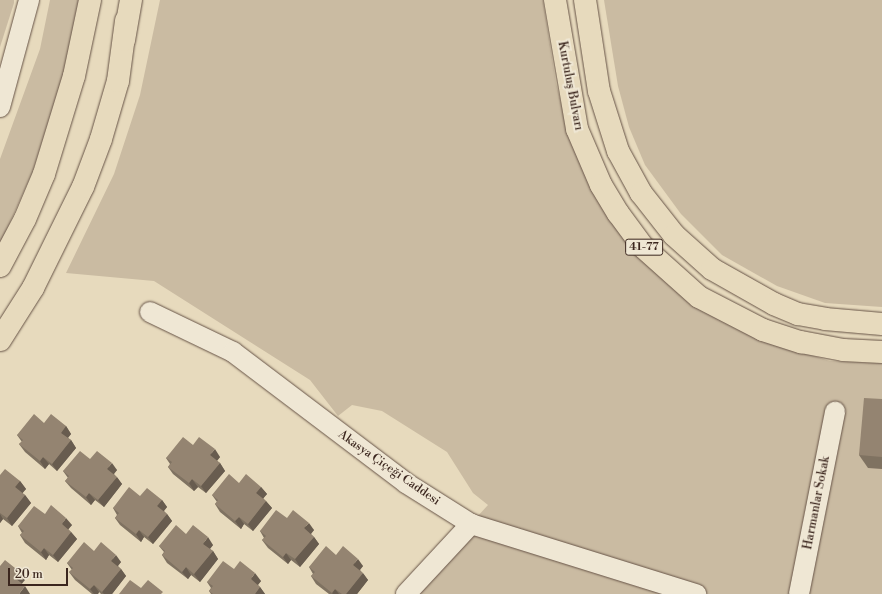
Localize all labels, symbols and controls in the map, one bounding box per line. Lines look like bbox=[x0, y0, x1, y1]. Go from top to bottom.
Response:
street label: Kurtuluş Bulvarı bbox=[554, 40, 586, 132]
road number: 41-77 bbox=[625, 238, 663, 256]
street label: Akasya Çiçeği Caddesi bbox=[335, 427, 443, 509]
street label: Harmanlar Sokak bbox=[801, 455, 833, 551]
scale bar bbox=[10, 560, 70, 586]
text: 20 m bbox=[15, 567, 43, 582]

